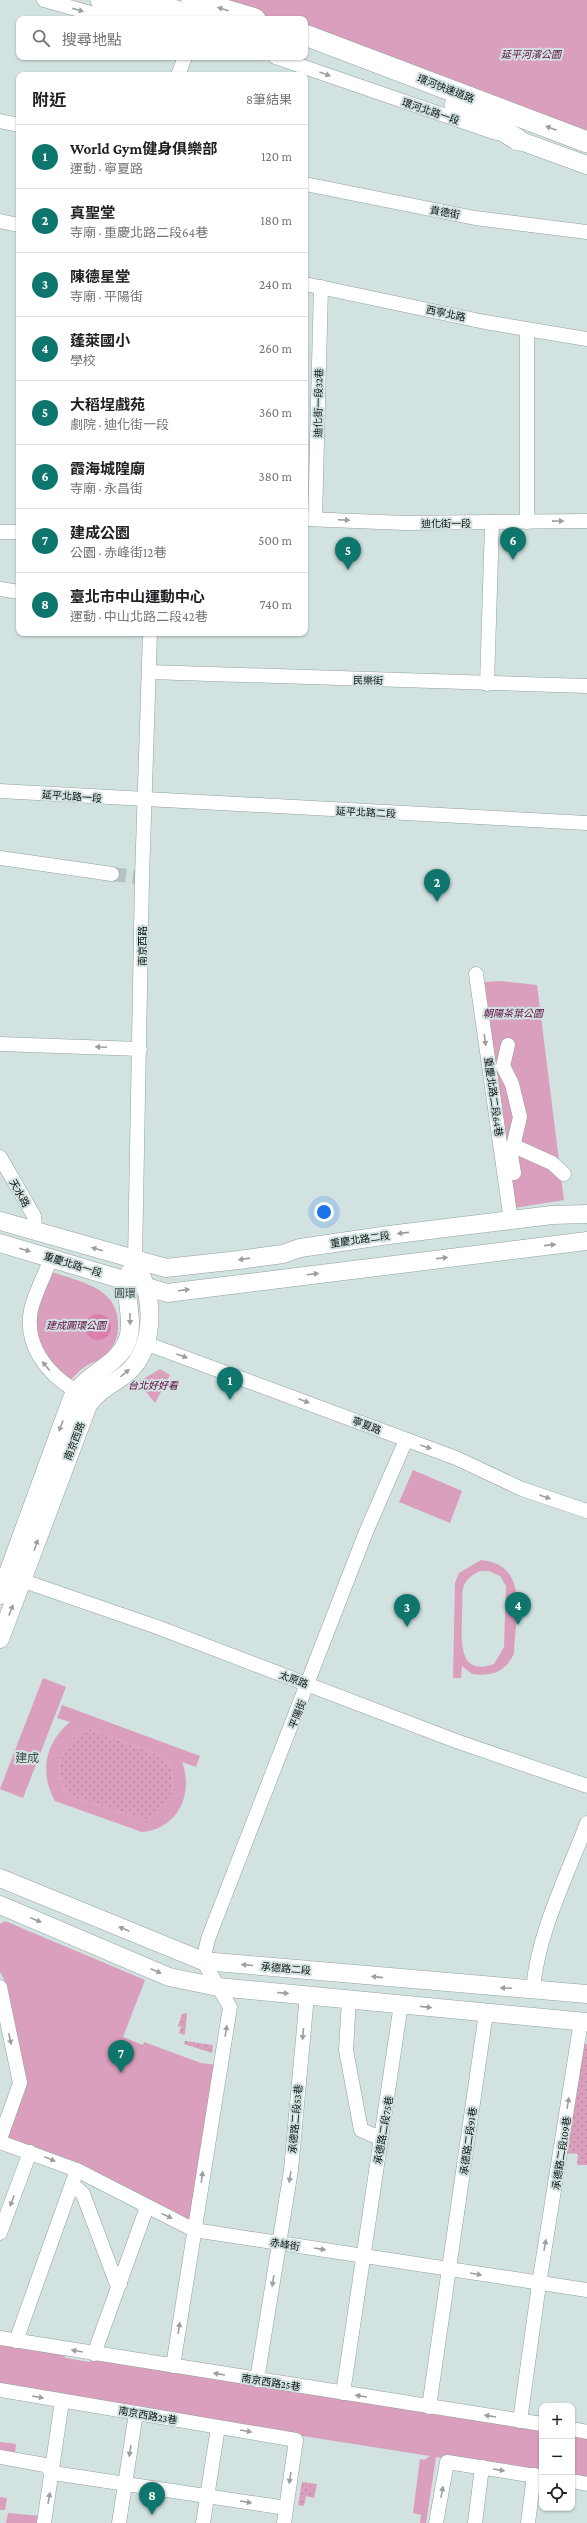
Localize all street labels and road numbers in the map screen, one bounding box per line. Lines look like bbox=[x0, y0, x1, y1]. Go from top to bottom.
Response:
street label: 環河快速道路 bbox=[416, 73, 476, 104]
street label: 環河北路一段 bbox=[401, 97, 461, 126]
street label: 貴德街 bbox=[429, 204, 461, 221]
street label: 西寧北路 bbox=[425, 304, 467, 323]
street label: 迪化街一段32巷 bbox=[312, 368, 325, 438]
street label: 迪化街一段 bbox=[421, 518, 471, 529]
street label: 民樂街 bbox=[353, 675, 383, 686]
street label: 延平北路一段 bbox=[42, 789, 102, 804]
street label: 延平北路二段 bbox=[336, 805, 396, 820]
street label: 南京西路 bbox=[137, 926, 148, 966]
street label: 重慶北路二段64巷 bbox=[482, 1057, 505, 1138]
street label: 天水路 bbox=[7, 1177, 32, 1209]
street label: 重慶北路二段 bbox=[330, 1230, 391, 1249]
street label: 重慶北路一段 bbox=[43, 1250, 103, 1279]
street label: 寧夏路 bbox=[351, 1415, 383, 1436]
street label: 南京西路 bbox=[62, 1421, 87, 1462]
street label: 太原路 bbox=[278, 1669, 310, 1690]
street label: 平陽街 bbox=[287, 1698, 308, 1730]
street label: 承德路二段 bbox=[261, 1961, 311, 1976]
street label: 承德路二段53巷 bbox=[287, 2084, 304, 2154]
street label: 承德路二段75巷 bbox=[372, 2095, 395, 2165]
street label: 承德路二段91巷 bbox=[458, 2106, 479, 2176]
street label: 承德路二段109巷 bbox=[550, 2116, 573, 2191]
street label: 赤峰街 bbox=[269, 2237, 301, 2252]
street label: 南京西路25巷 bbox=[241, 2372, 301, 2393]
street label: 南京西路23巷 bbox=[118, 2405, 178, 2426]

